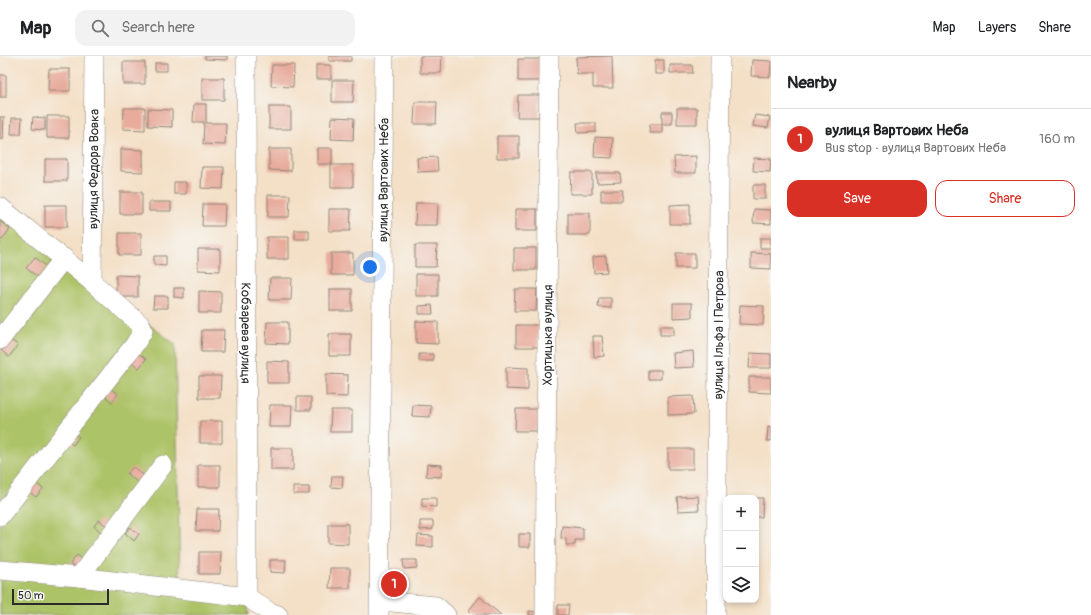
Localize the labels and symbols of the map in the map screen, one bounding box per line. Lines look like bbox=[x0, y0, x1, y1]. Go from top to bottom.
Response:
street label: вулиця Федора Вовка bbox=[85, 109, 103, 229]
street label: вулиця Вартових Неба bbox=[375, 118, 392, 242]
your location bbox=[360, 257, 380, 277]
street label: вулиця Ільфа І Петрова bbox=[711, 270, 727, 400]
street label: Кобзарева вулиця bbox=[237, 282, 254, 384]
street label: Хортицька вулиця bbox=[540, 284, 556, 386]
pin: 1 bbox=[381, 569, 407, 599]
scale bar bbox=[12, 587, 109, 606]

